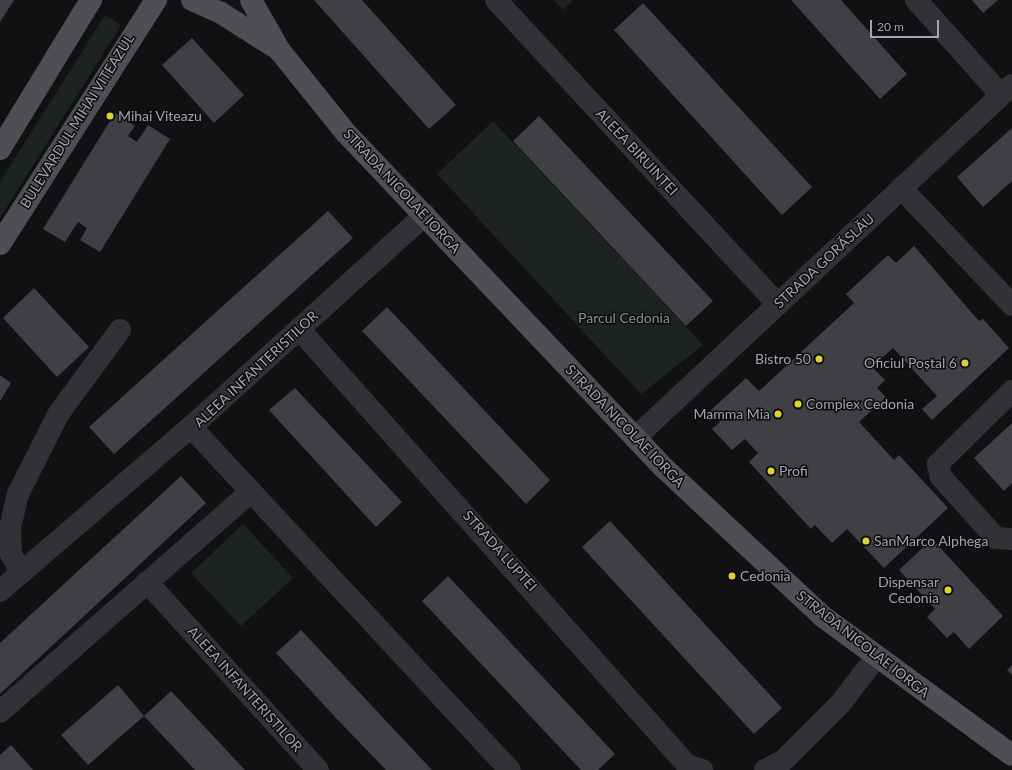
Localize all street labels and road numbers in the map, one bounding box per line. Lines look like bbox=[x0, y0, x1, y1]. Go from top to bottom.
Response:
street label: BULEVARDUL MIHAI VITEAZUL bbox=[16, 30, 138, 212]
street label: ALEEA BIRUINȚEI bbox=[592, 105, 682, 199]
street label: STRADA NICOLAE IORGA bbox=[340, 125, 464, 257]
street label: STRADA GORĂSLĂU bbox=[770, 210, 878, 312]
street label: ALEEA INFANTERISTILOR bbox=[191, 307, 321, 431]
street label: STRADA NICOLAE IORGA bbox=[562, 361, 688, 491]
street label: STRADA LUPTEI bbox=[459, 507, 541, 595]
street label: STRADA NICOLAE IORGA bbox=[793, 587, 933, 701]
street label: ALEEA INFANTERISTILOR bbox=[184, 623, 306, 755]

